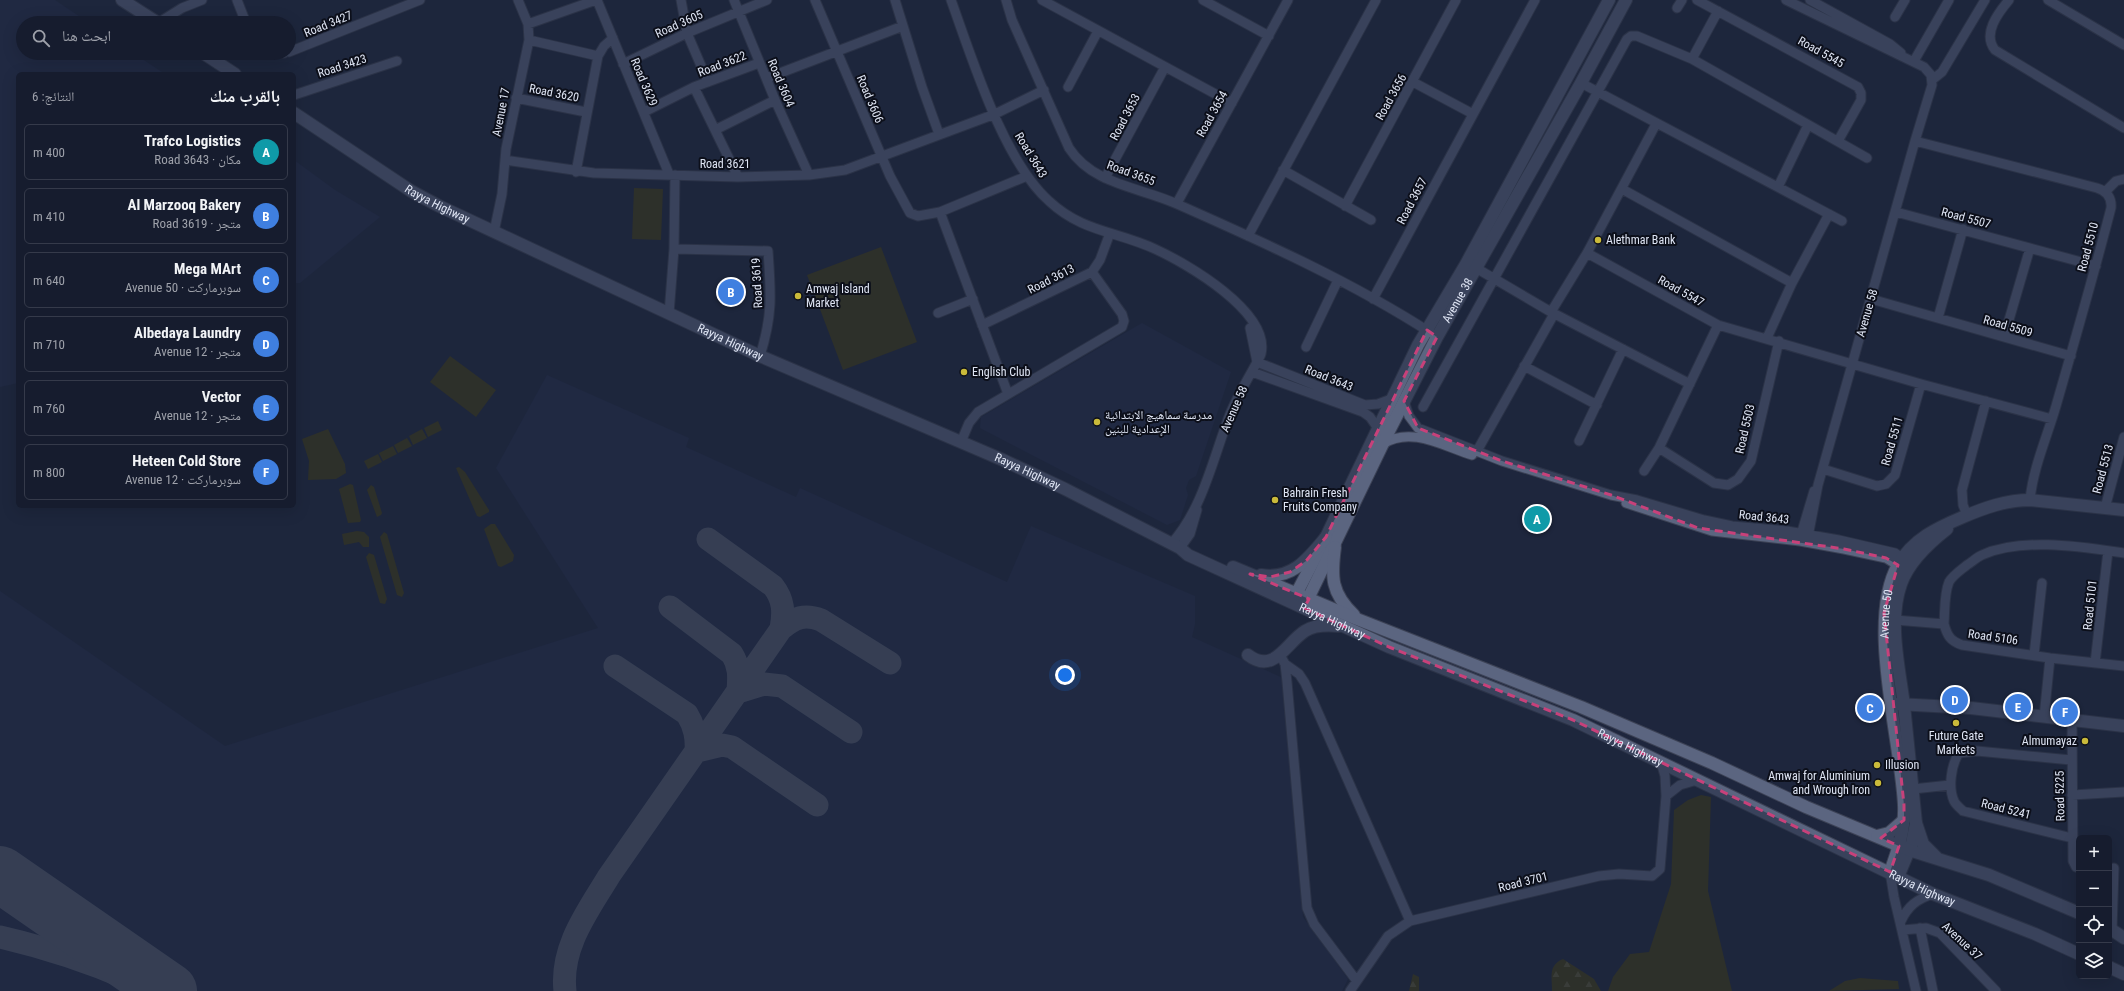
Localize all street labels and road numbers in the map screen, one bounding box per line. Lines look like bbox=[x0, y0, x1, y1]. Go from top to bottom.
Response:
street label: Road 3605 bbox=[653, 7, 705, 41]
street label: Road 3427 bbox=[302, 8, 354, 40]
street label: Road 5545 bbox=[1796, 34, 1847, 70]
street label: Road 3622 bbox=[696, 48, 748, 80]
street label: Road 3423 bbox=[316, 52, 368, 80]
street label: Road 3629 bbox=[628, 56, 660, 108]
street label: Road 3604 bbox=[765, 57, 797, 109]
street label: Road 3656 bbox=[1373, 71, 1409, 122]
street label: Road 3606 bbox=[854, 73, 886, 125]
street label: Road 3620 bbox=[528, 81, 580, 105]
street label: Avenue 17 bbox=[489, 86, 513, 137]
street label: Road 3654 bbox=[1194, 88, 1230, 139]
street label: Road 3653 bbox=[1107, 91, 1143, 143]
street label: Road 3643 bbox=[1012, 130, 1050, 180]
street label: Road 3621 bbox=[700, 157, 750, 171]
street label: Road 3655 bbox=[1105, 158, 1157, 188]
street label: Road 3657 bbox=[1394, 175, 1430, 227]
street label: Rayya Highway bbox=[402, 182, 472, 226]
street label: Road 5507 bbox=[1940, 205, 1992, 231]
street label: Road 5510 bbox=[2075, 221, 2101, 273]
street label: Road 3619 bbox=[749, 257, 765, 309]
street label: Road 3613 bbox=[1025, 261, 1077, 297]
street label: Road 5547 bbox=[1656, 273, 1707, 309]
street label: Avenue 38 bbox=[1439, 276, 1476, 325]
street label: Avenue 58 bbox=[1853, 287, 1881, 339]
street label: Road 5509 bbox=[1982, 312, 2034, 340]
street label: Rayya Highway bbox=[695, 321, 765, 364]
street label: Road 3643 bbox=[1303, 362, 1355, 394]
street label: Avenue 58 bbox=[1218, 384, 1250, 434]
street label: Road 5503 bbox=[1732, 403, 1758, 455]
street label: Road 5511 bbox=[1878, 415, 1906, 467]
street label: Road 5513 bbox=[2090, 443, 2116, 495]
street label: Rayya Highway bbox=[992, 450, 1063, 493]
street label: Road 3643 bbox=[1738, 507, 1790, 527]
street label: Road 5101 bbox=[2080, 579, 2100, 631]
street label: Avenue 50 bbox=[1878, 588, 1896, 639]
street label: Rayya Highway bbox=[1297, 600, 1367, 642]
street label: Road 5106 bbox=[1967, 627, 2019, 647]
street label: Rayya Highway bbox=[1595, 726, 1665, 769]
street label: Road 5225 bbox=[2053, 771, 2067, 821]
street label: Road 5241 bbox=[1980, 796, 2032, 822]
street label: Rayya Highway bbox=[1887, 867, 1957, 909]
street label: Road 3701 bbox=[1497, 869, 1549, 895]
street label: Avenue 37 bbox=[1939, 919, 1985, 963]

